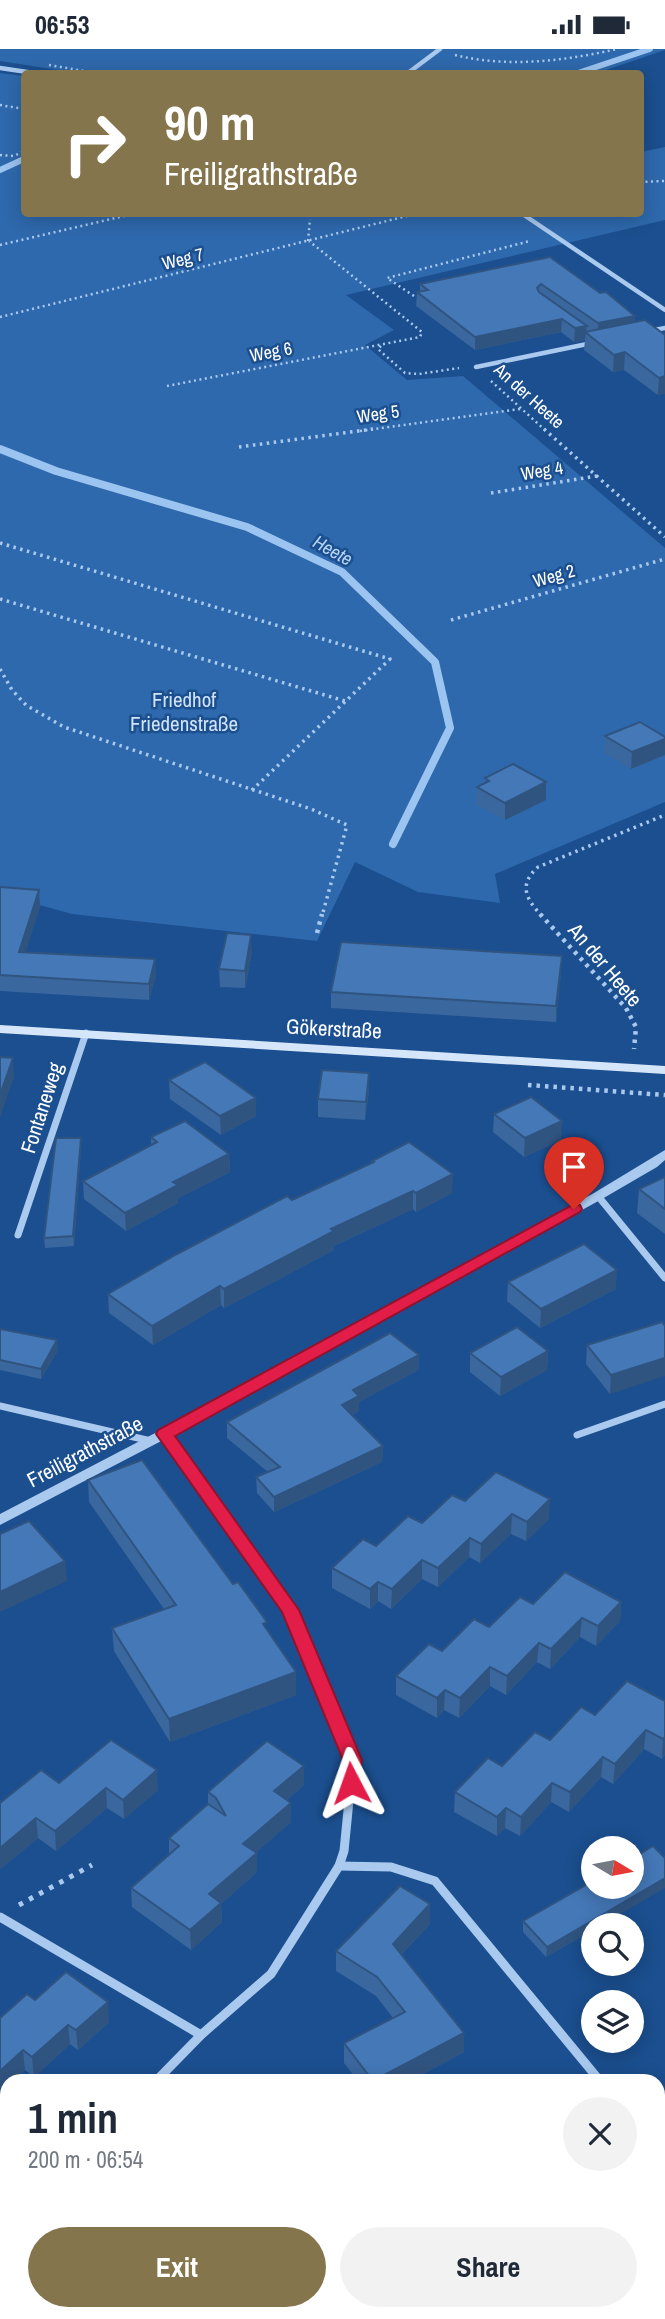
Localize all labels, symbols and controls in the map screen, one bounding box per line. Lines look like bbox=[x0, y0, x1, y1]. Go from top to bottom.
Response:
text: 06:53 bbox=[35, 7, 90, 42]
text: 90 m bbox=[164, 89, 256, 155]
icon: right bbox=[49, 98, 140, 189]
text: Freiligrathstraße bbox=[164, 152, 358, 195]
street label: Weg 7 bbox=[159, 241, 206, 276]
street label: Weg 6 bbox=[248, 335, 294, 368]
street label: An der Heete bbox=[488, 357, 570, 434]
street label: Weg 5 bbox=[355, 398, 401, 429]
street label: Weg 4 bbox=[519, 455, 565, 486]
water label: Heete bbox=[309, 529, 357, 571]
street label: Weg 2 bbox=[530, 558, 578, 593]
park label: Friedhof Friedenstraße bbox=[130, 685, 238, 738]
street label: An der Heete bbox=[561, 916, 649, 1013]
street label: Gökerstraße bbox=[285, 1012, 383, 1045]
street label: Fontaneweg bbox=[13, 1058, 70, 1157]
pin bbox=[544, 1137, 604, 1209]
icon: arrive bbox=[555, 1148, 593, 1186]
street label: Freiligrathstraße bbox=[22, 1409, 148, 1494]
position arrow bbox=[314, 1746, 388, 1820]
north arrow bbox=[581, 1836, 644, 1899]
map controls bbox=[581, 1836, 644, 2053]
button: search bbox=[581, 1913, 644, 1976]
button: layers bbox=[581, 1990, 644, 2053]
text: 1 min bbox=[28, 2090, 118, 2146]
button: close bbox=[563, 2097, 637, 2171]
text: 200 m · 06:54 bbox=[28, 2144, 143, 2175]
button: Exit bbox=[28, 2227, 326, 2307]
button: Share bbox=[340, 2227, 637, 2307]

